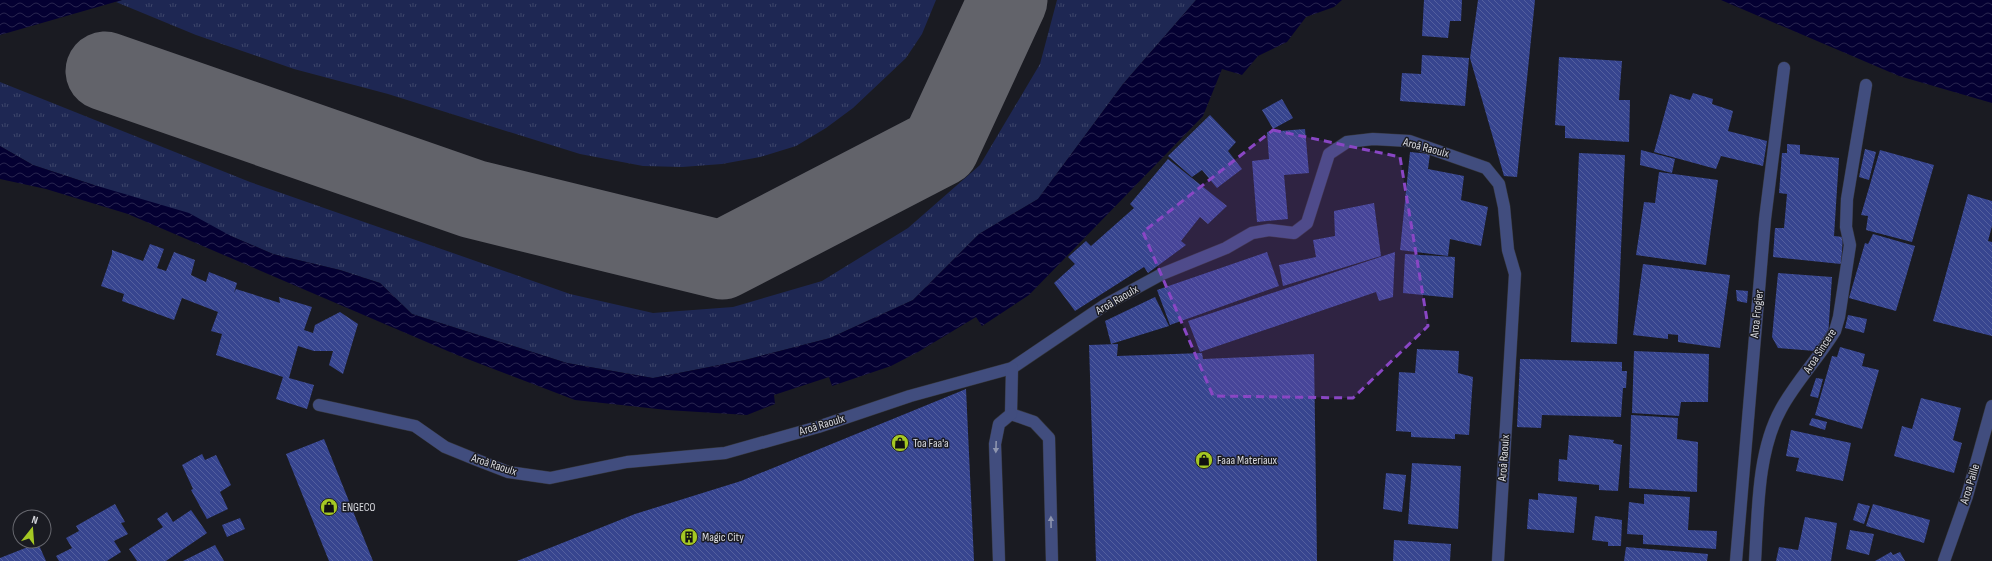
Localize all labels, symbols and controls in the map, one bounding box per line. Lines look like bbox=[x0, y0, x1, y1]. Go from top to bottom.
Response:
street label: Aroā Raoulx bbox=[1400, 134, 1451, 161]
street label: Aroā Raoulx bbox=[1092, 282, 1141, 319]
street label: Aroa Frogier bbox=[1747, 289, 1767, 340]
street label: Aroa Sincere bbox=[1799, 326, 1840, 377]
street label: Aroā Raoulx bbox=[796, 411, 847, 439]
shop icon: Toa Faa'a bbox=[890, 433, 910, 453]
street label: Aroā Raoulx bbox=[1495, 434, 1513, 483]
place label: Toa Faa'a bbox=[913, 436, 949, 451]
one-way arrow bbox=[992, 441, 999, 453]
street label: Aroā Raoulx bbox=[468, 450, 519, 480]
shop icon: Faaa Materiaux bbox=[1194, 450, 1214, 470]
place label: Faaa Materiaux bbox=[1217, 453, 1278, 468]
street label: Aroa Paille bbox=[1957, 462, 1983, 507]
shop icon: ENGECO bbox=[319, 497, 339, 517]
place label: ENGECO bbox=[342, 500, 376, 515]
north arrow bbox=[12, 509, 52, 549]
text: N bbox=[30, 513, 40, 527]
one-way arrow bbox=[1048, 515, 1054, 528]
building icon: Magic City bbox=[679, 527, 699, 547]
place label: Magic City bbox=[702, 530, 744, 545]

